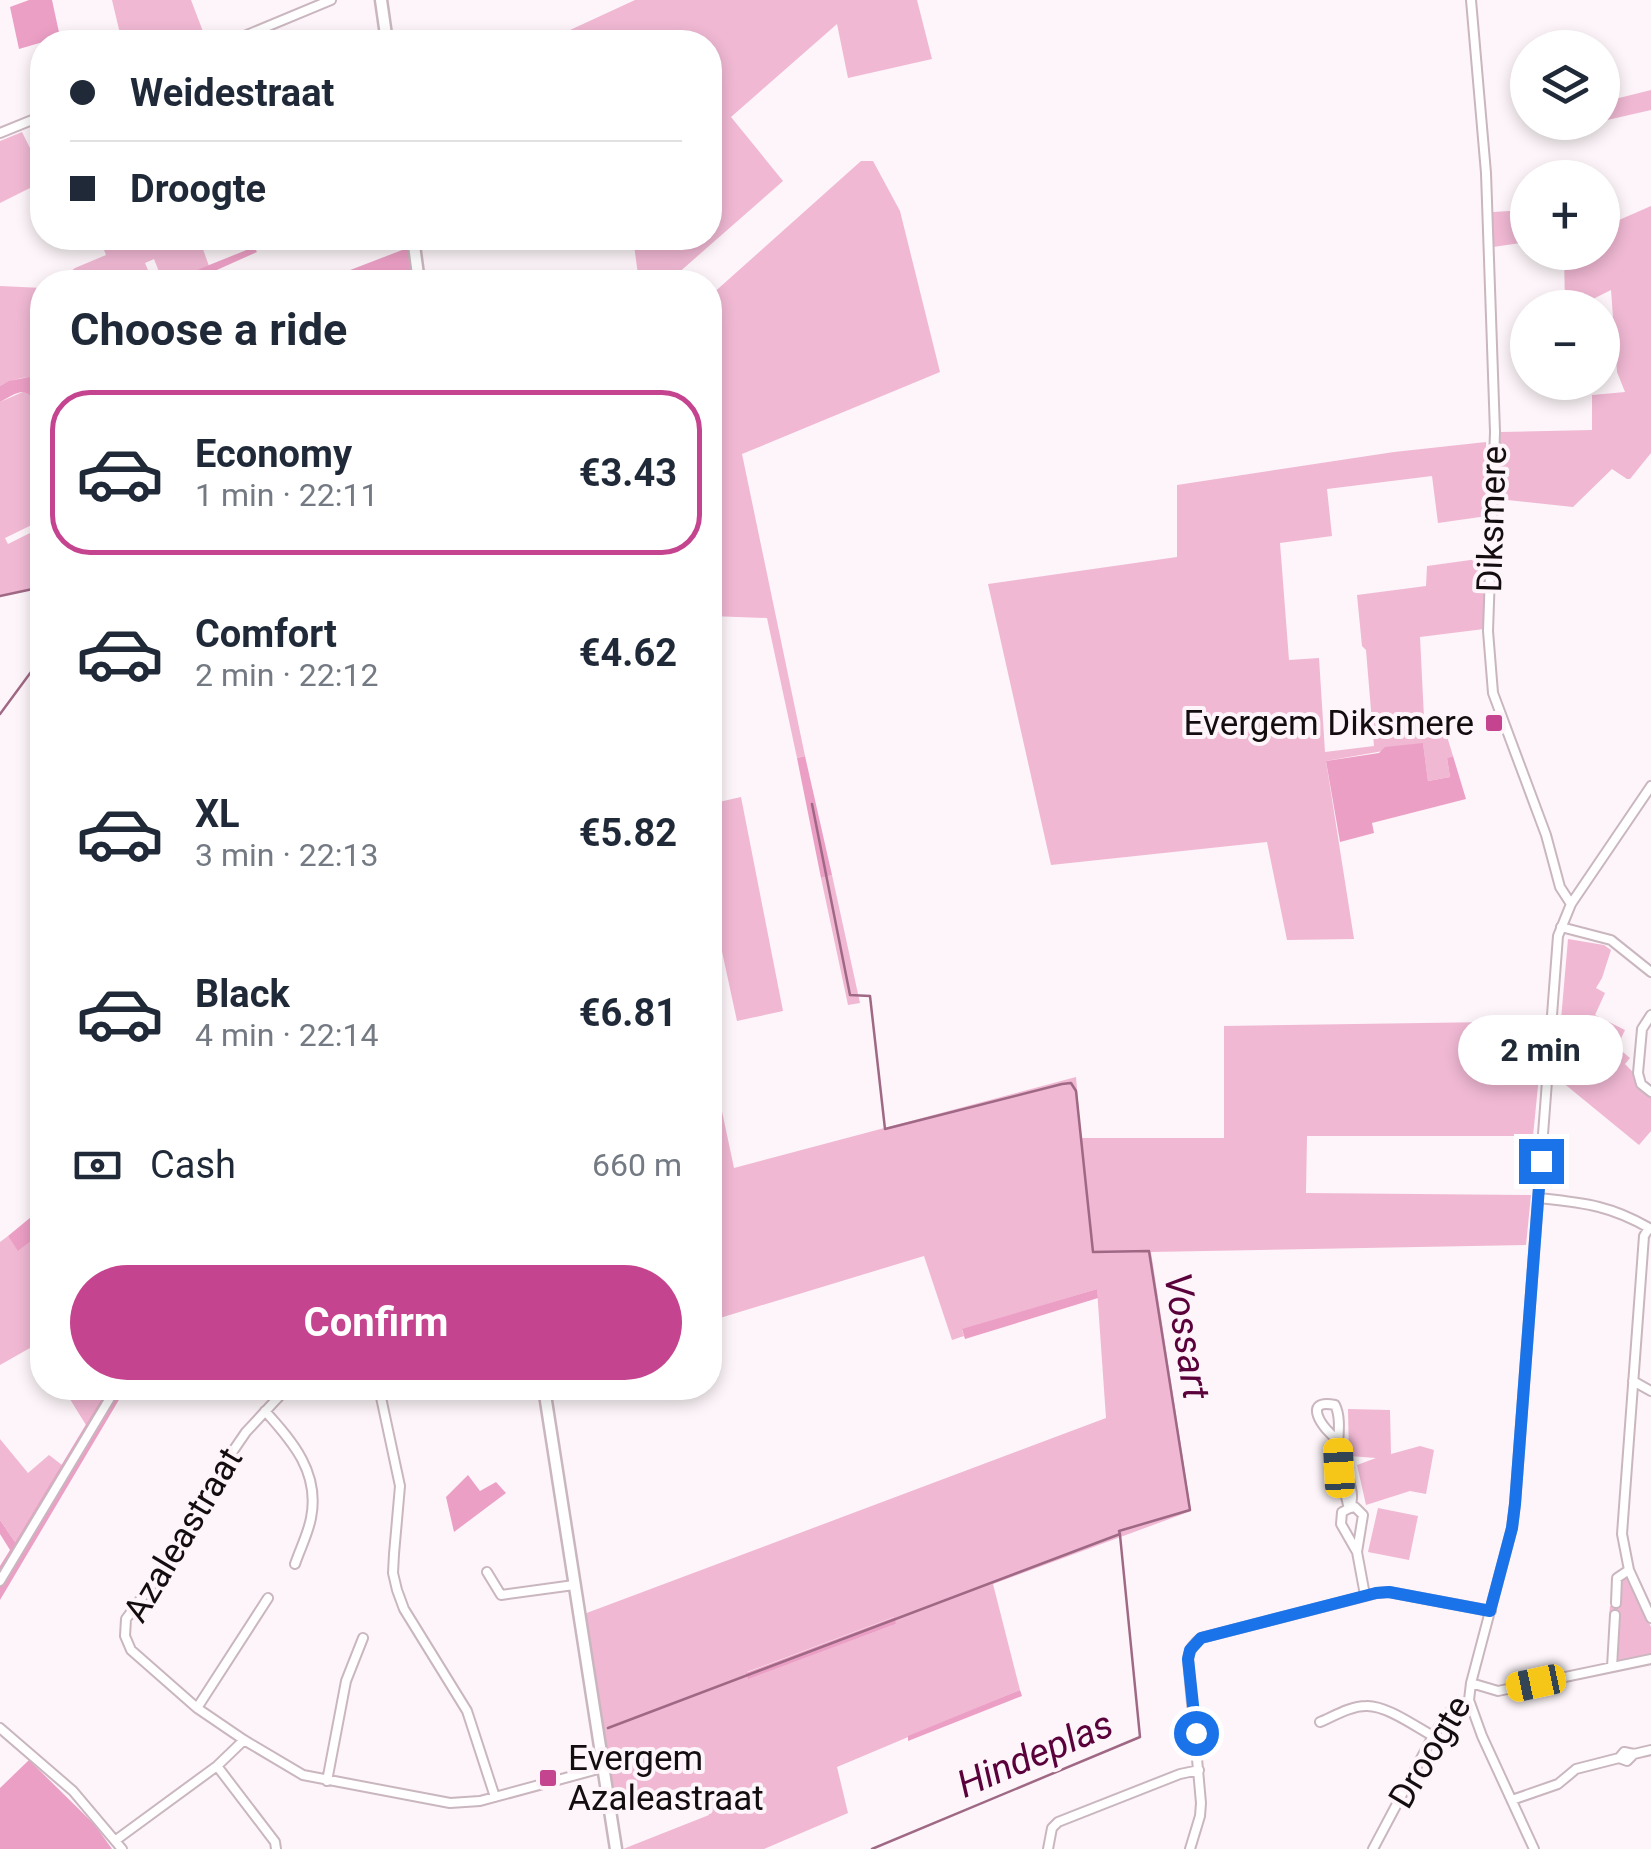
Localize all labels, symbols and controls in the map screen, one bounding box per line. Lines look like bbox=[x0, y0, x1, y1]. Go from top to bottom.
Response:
map controls bbox=[1510, 30, 1620, 400]
button: layers bbox=[1510, 30, 1620, 140]
text: Weidestraat bbox=[130, 71, 334, 115]
button: + bbox=[1510, 160, 1620, 270]
text: Droogte bbox=[130, 167, 266, 211]
button: − bbox=[1510, 290, 1620, 400]
text: Choose a ride bbox=[70, 303, 347, 356]
icon: car bbox=[75, 428, 165, 518]
text: Economy bbox=[195, 432, 352, 476]
street label: Diksmere bbox=[1469, 445, 1515, 593]
text: €3.43 bbox=[579, 451, 677, 495]
text: 1 min · 22:11 bbox=[195, 476, 378, 514]
icon: car bbox=[75, 608, 165, 698]
text: Comfort bbox=[195, 612, 337, 656]
text: €4.62 bbox=[579, 631, 677, 675]
text: 2 min · 22:12 bbox=[195, 656, 378, 694]
place label: Evergem Diksmere bbox=[1184, 703, 1474, 744]
marker: Evergem Diksmere bbox=[1483, 712, 1505, 734]
icon: car bbox=[75, 788, 165, 878]
text: XL bbox=[195, 792, 240, 836]
text: €5.82 bbox=[579, 811, 677, 855]
text: 3 min · 22:13 bbox=[195, 836, 378, 874]
icon: car bbox=[75, 968, 165, 1058]
text: Black bbox=[195, 972, 290, 1016]
text: €6.81 bbox=[579, 991, 677, 1035]
text: 4 min · 22:14 bbox=[195, 1016, 378, 1054]
callout: 2 min bbox=[1458, 1016, 1624, 1086]
text: 2 min bbox=[1500, 1031, 1581, 1069]
icon: cash bbox=[70, 1138, 125, 1193]
route end bbox=[1519, 1139, 1564, 1184]
text: Cash bbox=[150, 1143, 236, 1187]
text: 660 m bbox=[592, 1146, 682, 1184]
button: Confirm bbox=[70, 1265, 682, 1380]
water label: Vossart bbox=[1155, 1270, 1219, 1403]
car bbox=[1322, 1437, 1356, 1499]
street label: Azaleastraat bbox=[115, 1441, 251, 1629]
car bbox=[1504, 1662, 1568, 1704]
street label: Droogte bbox=[1380, 1688, 1480, 1816]
water label: Hindeplas bbox=[951, 1702, 1119, 1806]
route start bbox=[1174, 1711, 1219, 1756]
place label: Evergem Azaleastraat bbox=[568, 1738, 764, 1819]
marker: Evergem Azaleastraat bbox=[537, 1767, 559, 1789]

